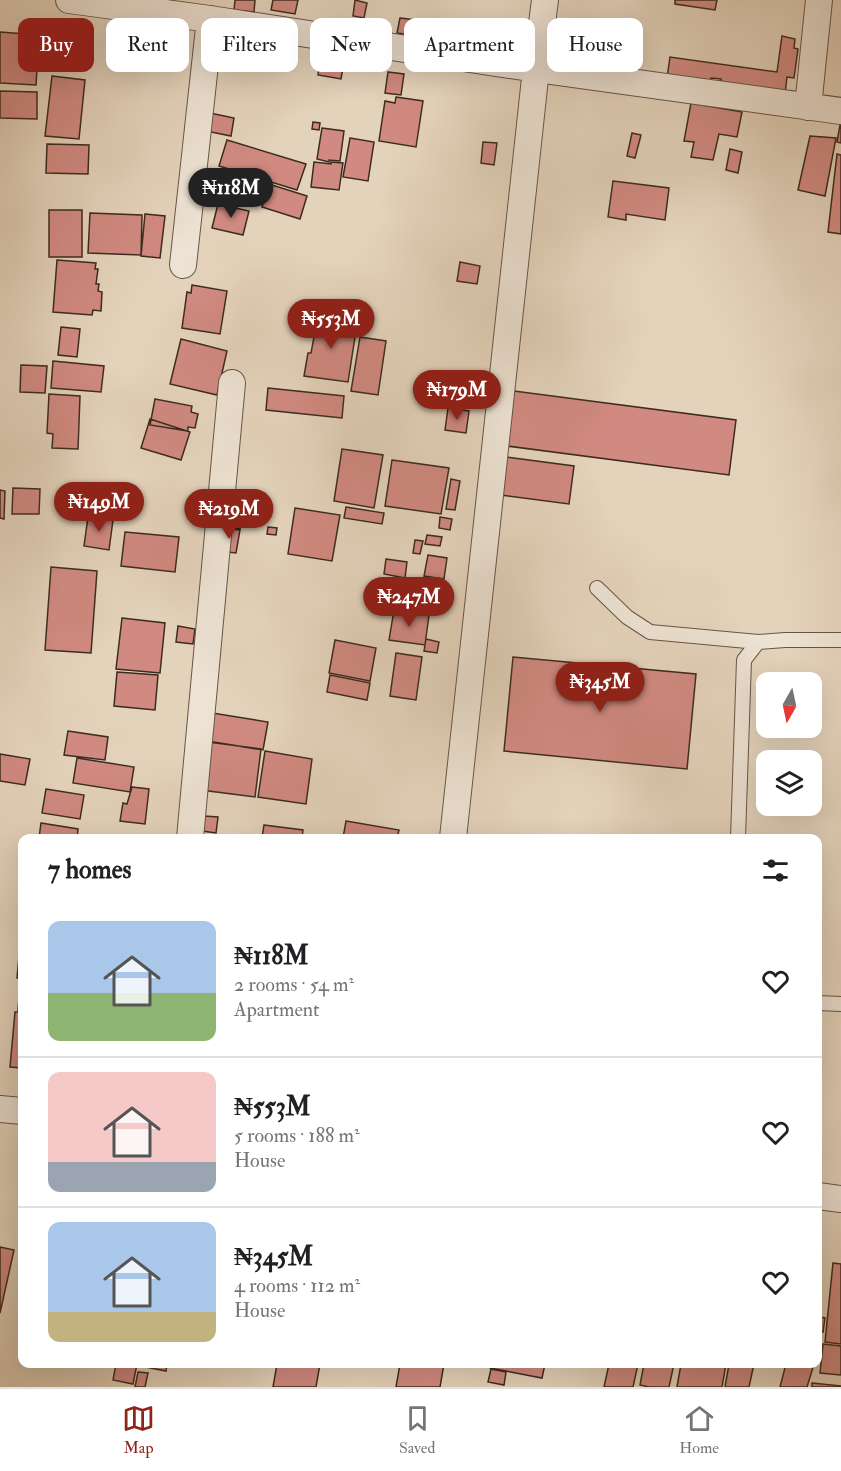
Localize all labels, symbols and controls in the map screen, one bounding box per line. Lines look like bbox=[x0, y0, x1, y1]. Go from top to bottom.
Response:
chip: Buy bbox=[18, 18, 94, 72]
chip: Rent bbox=[106, 18, 189, 72]
chip: Filters bbox=[201, 18, 298, 72]
chip: New bbox=[310, 18, 392, 72]
chip: Apartment bbox=[404, 18, 535, 72]
chip: House bbox=[547, 18, 643, 72]
pin: ₦118M bbox=[189, 168, 273, 219]
text: ₦118M bbox=[202, 175, 260, 200]
pin: ₦553M bbox=[289, 299, 373, 350]
text: ₦553M bbox=[301, 306, 361, 331]
pin: ₦179M bbox=[415, 370, 499, 421]
text: ₦179M bbox=[427, 377, 487, 402]
pin: ₦149M bbox=[57, 482, 141, 533]
text: ₦149M bbox=[68, 489, 130, 514]
pin: ₦219M bbox=[187, 489, 271, 540]
text: ₦219M bbox=[198, 496, 260, 521]
pin: ₦247M bbox=[367, 577, 451, 628]
text: ₦247M bbox=[377, 584, 441, 609]
pin: ₦345M bbox=[558, 662, 642, 713]
text: ₦345M bbox=[570, 669, 630, 694]
north arrow bbox=[756, 672, 822, 738]
map controls bbox=[756, 672, 822, 816]
button: layers bbox=[756, 750, 822, 816]
text: 7 homes bbox=[48, 854, 131, 886]
icon: filters bbox=[759, 854, 792, 887]
text: ₦118M bbox=[234, 940, 309, 972]
icon: home bbox=[96, 945, 168, 1017]
icon: heart bbox=[759, 965, 792, 998]
text: 2 rooms · 54 m² bbox=[234, 972, 354, 997]
text: Apartment bbox=[234, 997, 319, 1022]
text: ₦553M bbox=[234, 1091, 311, 1123]
icon: home bbox=[96, 1096, 168, 1168]
icon: heart bbox=[759, 1116, 792, 1149]
text: 5 rooms · 188 m² bbox=[234, 1123, 360, 1148]
text: House bbox=[234, 1148, 285, 1173]
text: ₦345M bbox=[234, 1241, 313, 1273]
icon: home bbox=[96, 1246, 168, 1318]
icon: heart bbox=[759, 1266, 792, 1299]
text: 4 rooms · 112 m² bbox=[234, 1273, 360, 1298]
text: House bbox=[234, 1298, 285, 1323]
tab: Map bbox=[122, 1402, 155, 1458]
tab: Saved bbox=[399, 1402, 435, 1458]
tab: Home bbox=[679, 1402, 719, 1458]

